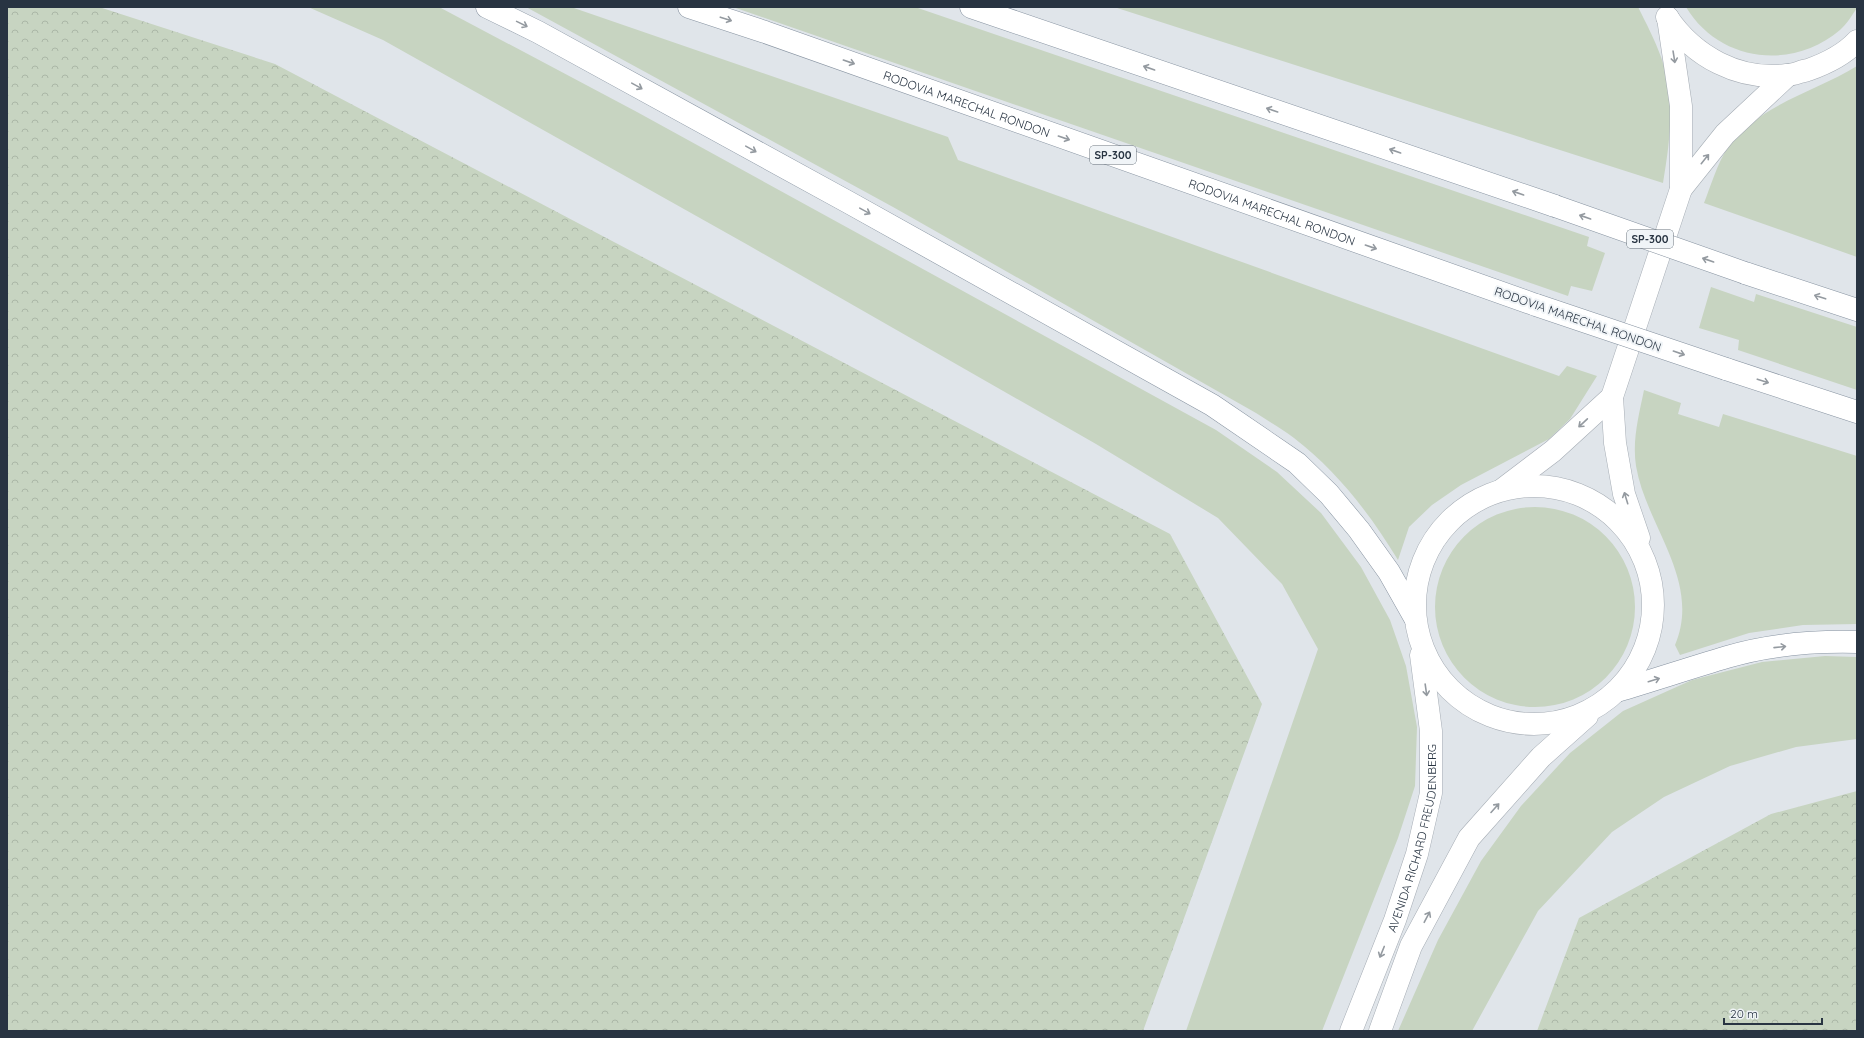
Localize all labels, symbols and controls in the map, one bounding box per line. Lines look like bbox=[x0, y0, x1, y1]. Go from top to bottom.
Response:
one-way arrow bbox=[720, 16, 732, 24]
one-way arrow bbox=[516, 21, 528, 28]
one-way arrow bbox=[1670, 50, 1678, 63]
one-way arrow bbox=[842, 59, 855, 66]
one-way arrow bbox=[1143, 63, 1155, 71]
street label: RODOVIA MARECHAL RONDON bbox=[881, 67, 1052, 140]
one-way arrow bbox=[630, 83, 642, 90]
one-way arrow bbox=[1266, 105, 1278, 113]
one-way arrow bbox=[1057, 135, 1070, 142]
one-way arrow bbox=[744, 145, 756, 153]
road number: SP-300 bbox=[1090, 146, 1136, 164]
one-way arrow bbox=[1389, 147, 1401, 155]
one-way arrow bbox=[1701, 153, 1709, 164]
street label: RODOVIA MARECHAL RONDON bbox=[1187, 175, 1358, 248]
one-way arrow bbox=[1512, 189, 1524, 197]
one-way arrow bbox=[858, 208, 870, 216]
one-way arrow bbox=[1580, 212, 1592, 220]
road number: SP-300 bbox=[1627, 230, 1673, 248]
one-way arrow bbox=[1365, 243, 1377, 251]
one-way arrow bbox=[1702, 256, 1715, 263]
street label: RODOVIA MARECHAL RONDON bbox=[1493, 283, 1663, 355]
one-way arrow bbox=[1814, 293, 1826, 301]
one-way arrow bbox=[1673, 350, 1685, 358]
one-way arrow bbox=[1757, 378, 1770, 385]
one-way arrow bbox=[1578, 419, 1589, 428]
one-way arrow bbox=[1622, 492, 1629, 505]
one-way arrow bbox=[1773, 643, 1786, 651]
one-way arrow bbox=[1648, 676, 1661, 683]
one-way arrow bbox=[1422, 684, 1430, 697]
street label: AVENIDA RICHARD FREUDENBERG bbox=[1384, 744, 1439, 934]
one-way arrow bbox=[1491, 803, 1500, 813]
one-way arrow bbox=[1423, 912, 1431, 924]
one-way arrow bbox=[1378, 946, 1386, 958]
scale bar bbox=[1724, 1000, 1822, 1026]
text: 20 m bbox=[1730, 1006, 1758, 1021]

